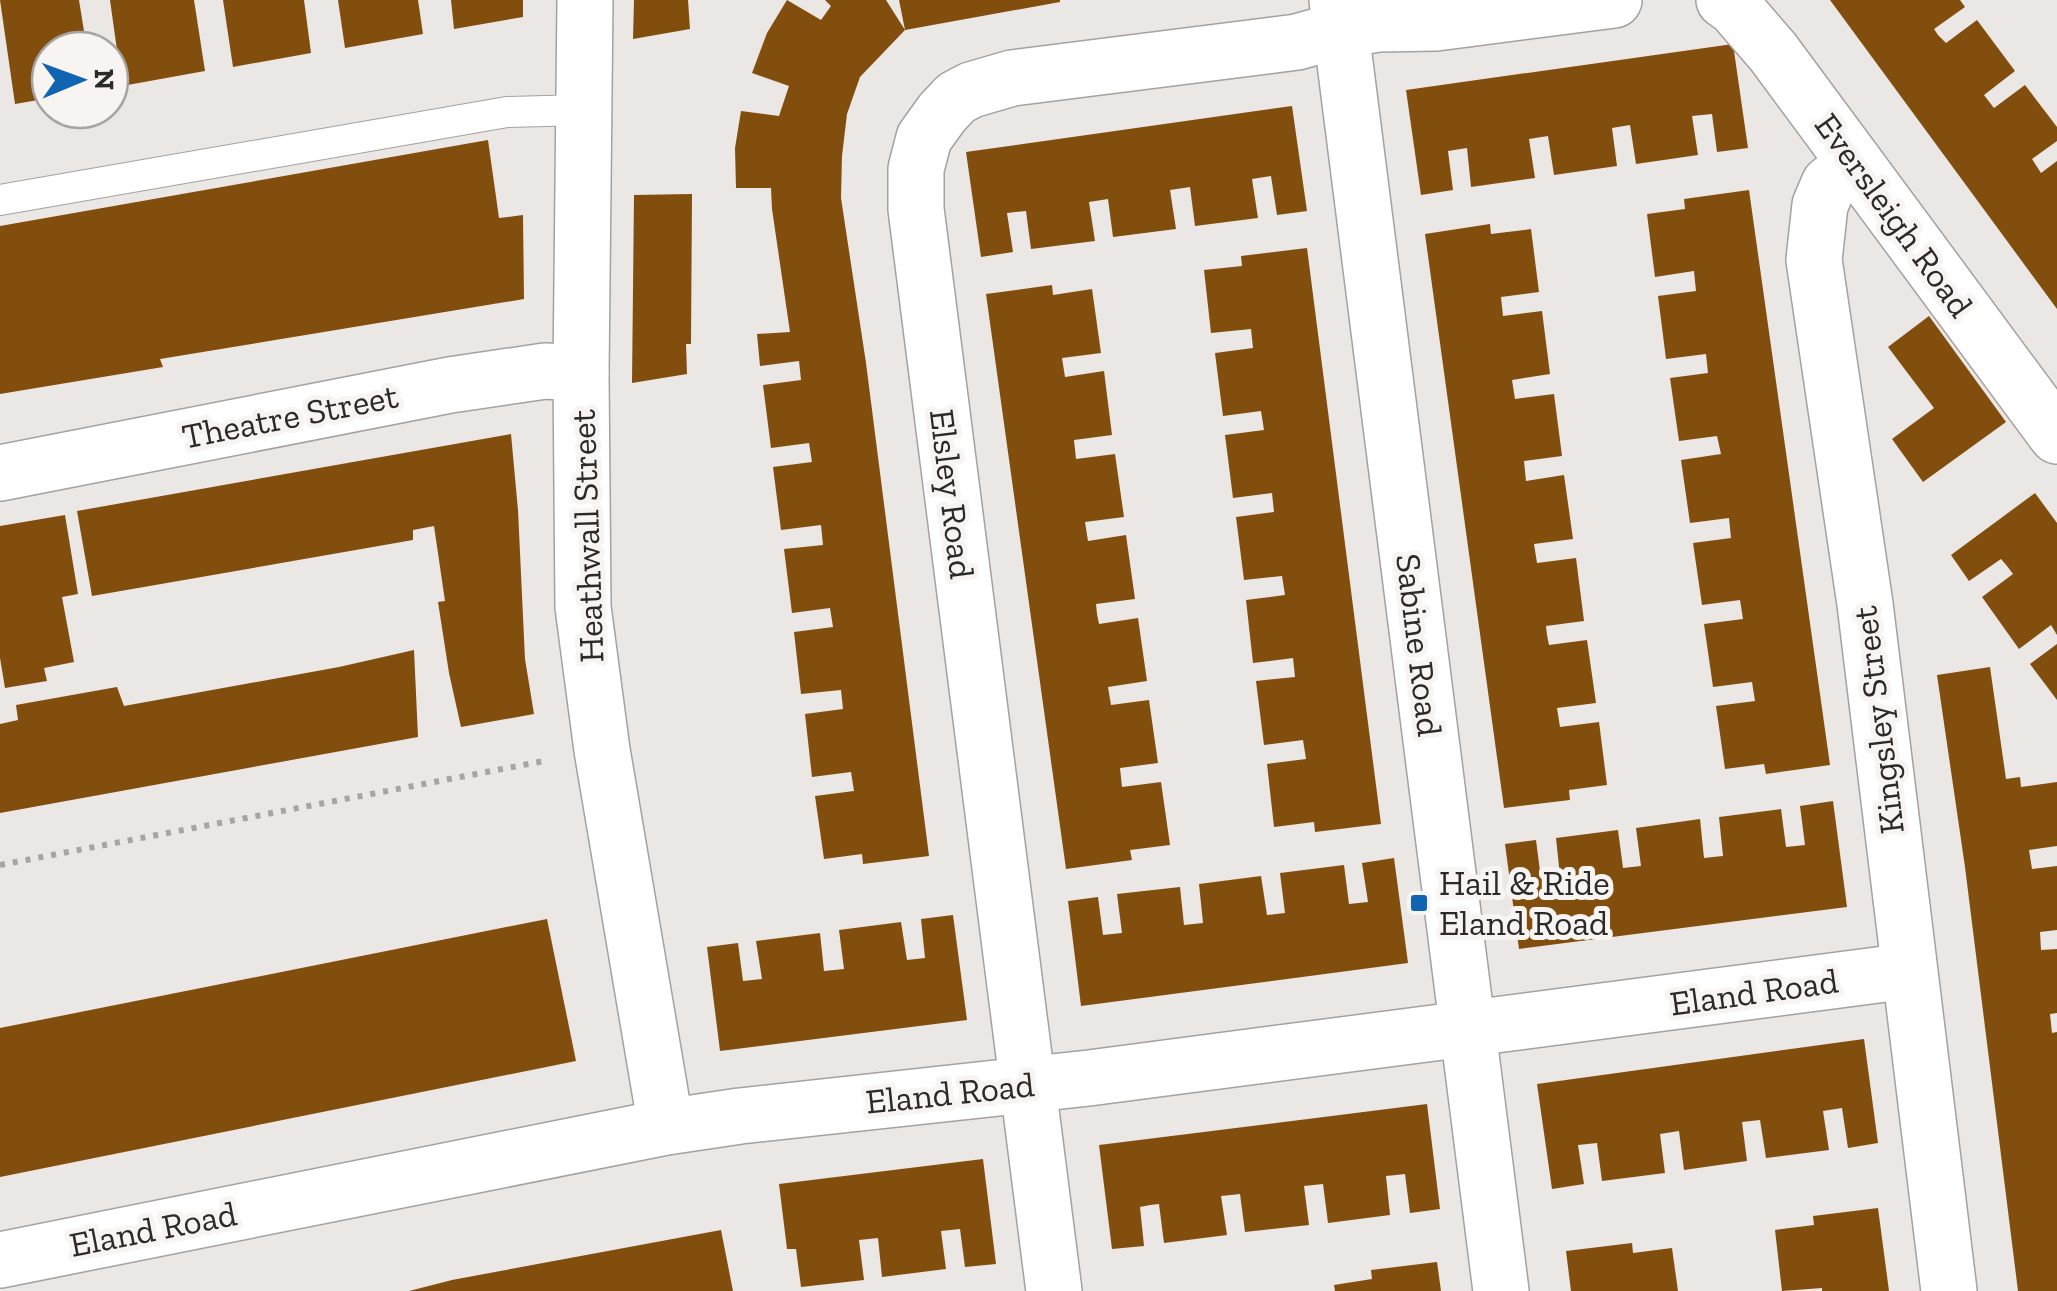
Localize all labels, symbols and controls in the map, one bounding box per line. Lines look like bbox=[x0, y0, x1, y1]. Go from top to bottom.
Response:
north arrow bbox=[30, 30, 130, 130]
text: N bbox=[88, 69, 121, 90]
street label: Eversleigh Road bbox=[1806, 105, 1982, 325]
street label: Theatre Street bbox=[179, 374, 401, 458]
street label: Elsley Road bbox=[921, 407, 983, 581]
street label: Heathwall Street bbox=[562, 409, 612, 663]
street label: Sabine Road bbox=[1387, 551, 1451, 739]
street label: Kingsley Street bbox=[1843, 604, 1913, 836]
place label: Hail & Ride Eland Road bbox=[1439, 862, 1610, 944]
marker: Hail & Ride Eland Road bbox=[1408, 892, 1430, 914]
street label: Eland Road bbox=[1667, 959, 1841, 1025]
street label: Eland Road bbox=[864, 1063, 1036, 1123]
street label: Eland Road bbox=[66, 1192, 240, 1266]

